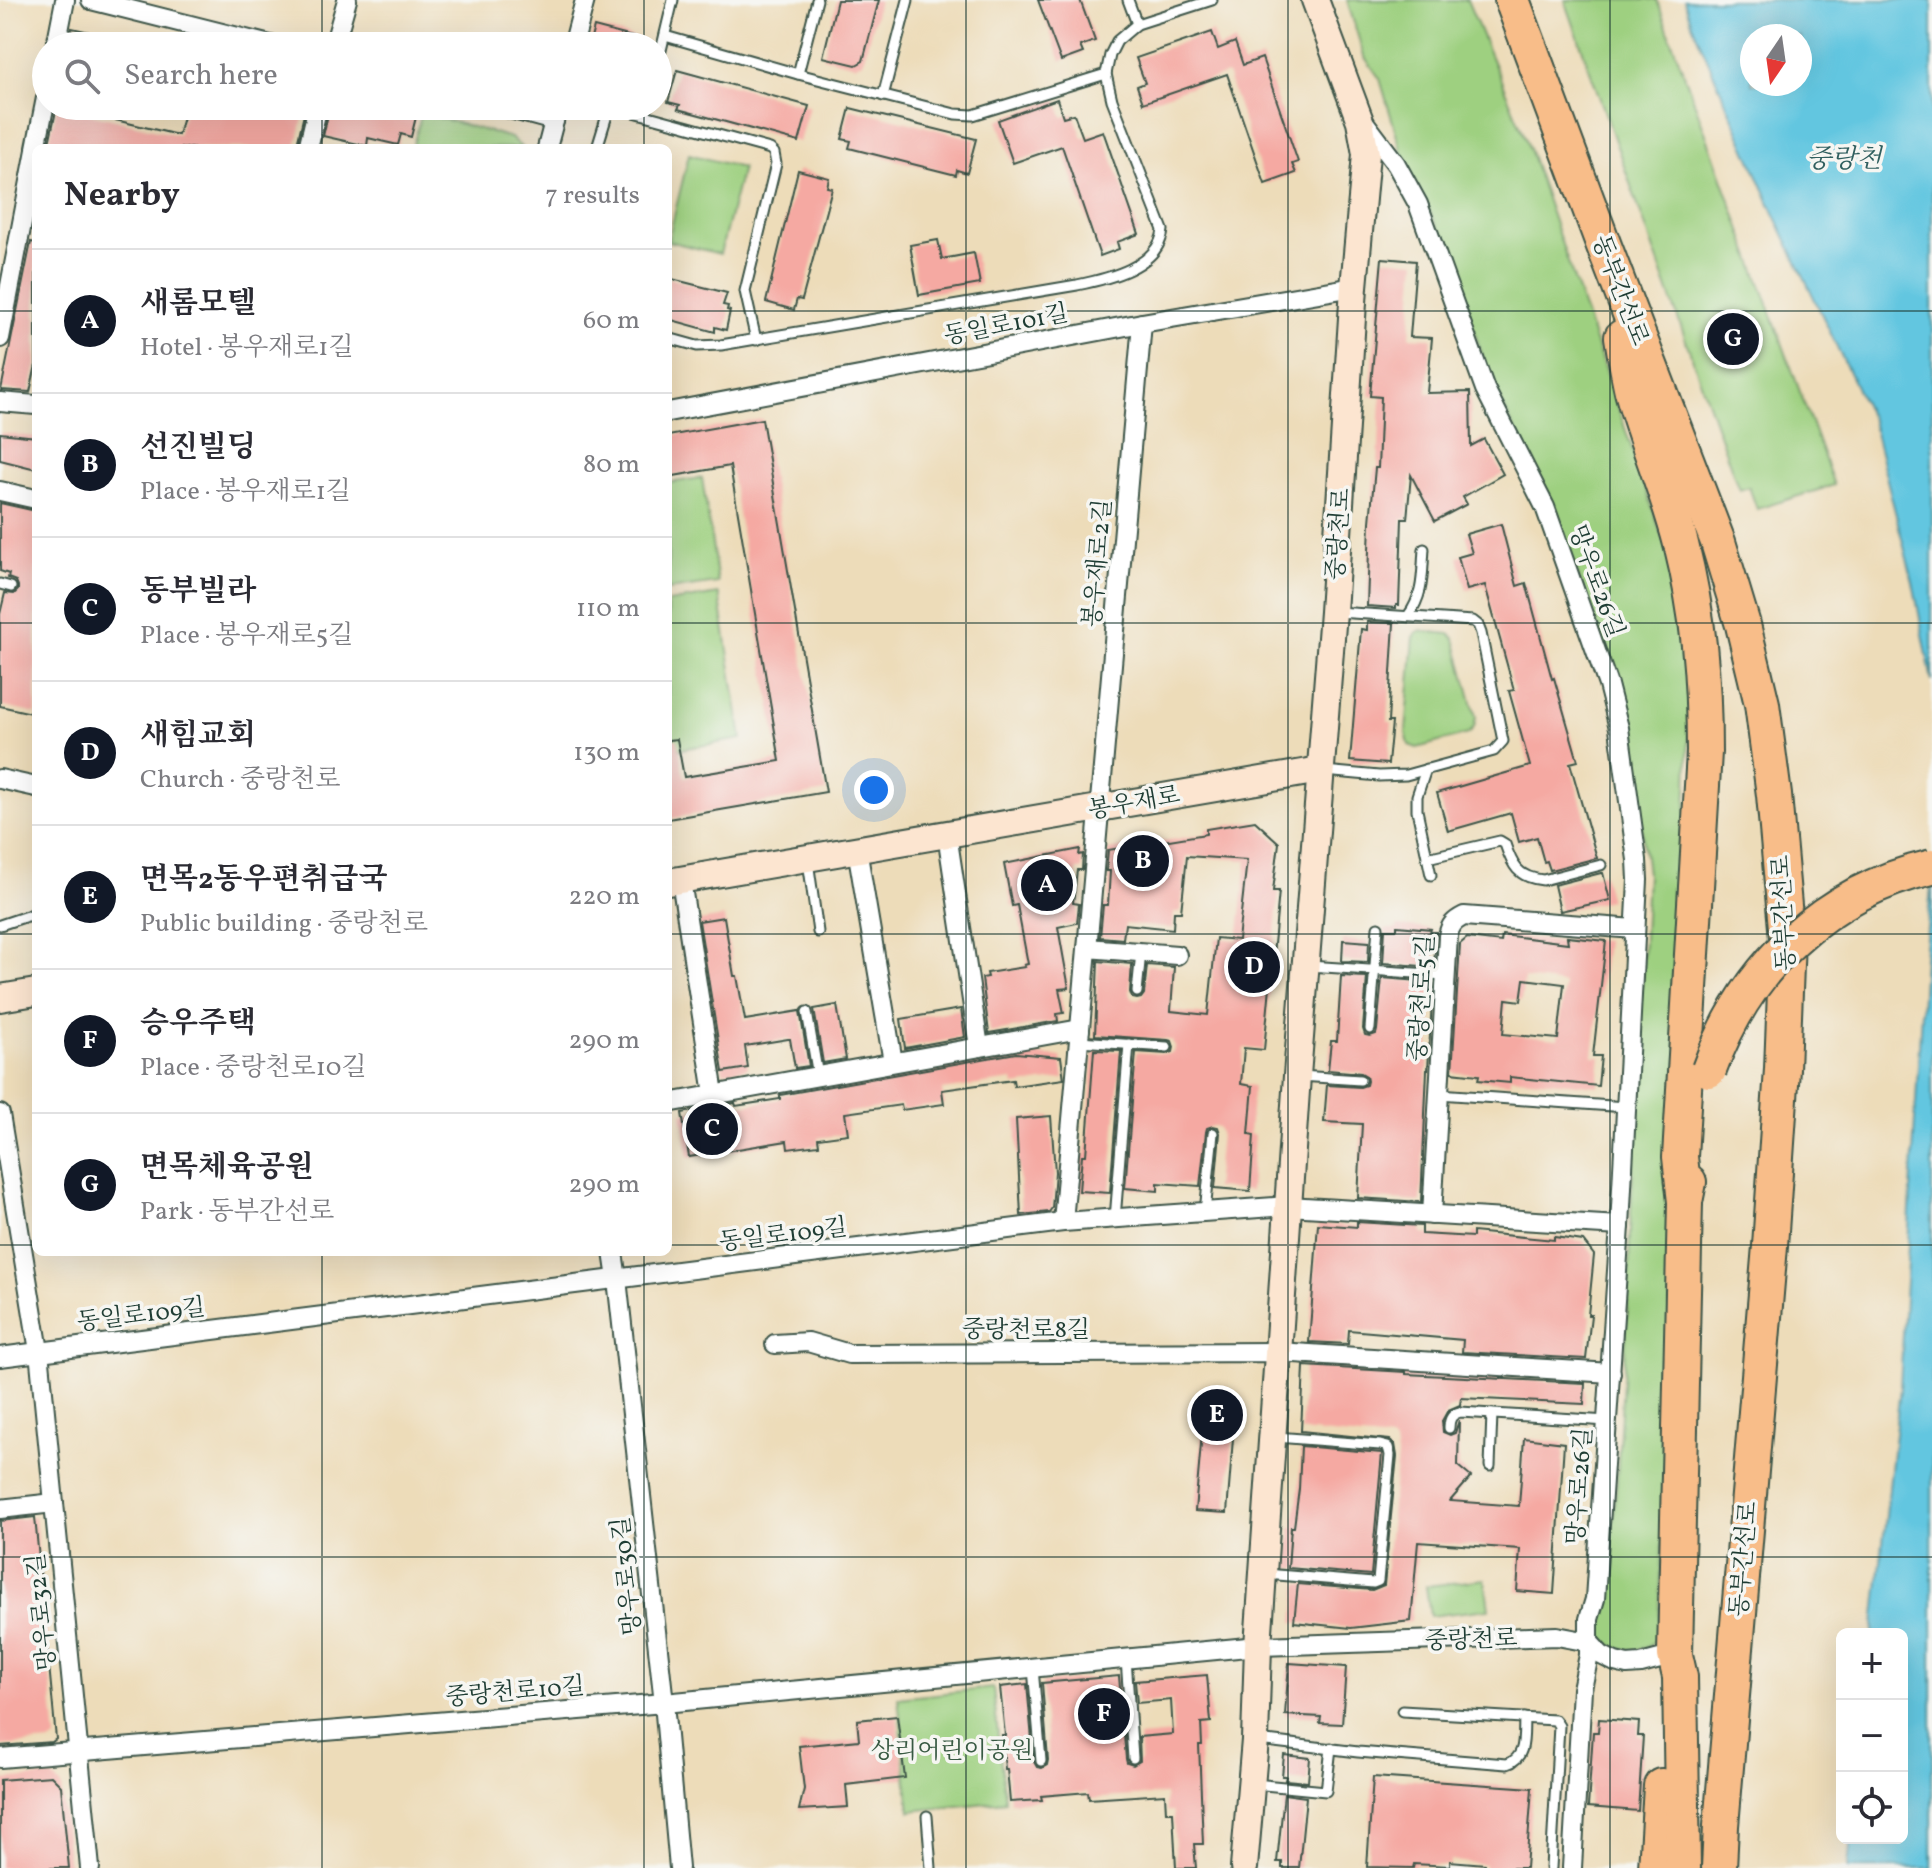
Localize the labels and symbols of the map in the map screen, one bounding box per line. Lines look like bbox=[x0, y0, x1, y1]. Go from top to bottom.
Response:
north arrow bbox=[1740, 24, 1812, 96]
water label: 중랑천 bbox=[1806, 142, 1884, 178]
street label: 동부간선로 bbox=[1582, 231, 1656, 351]
street label: 동일로101길 bbox=[941, 297, 1071, 355]
pin: G bbox=[1707, 309, 1759, 369]
street label: 중랑천로 bbox=[1320, 487, 1360, 582]
street label: 봉우재로2길 bbox=[1076, 498, 1122, 629]
street label: 망우로26길 bbox=[1559, 521, 1631, 643]
your location bbox=[854, 770, 894, 810]
street label: 봉우재로 bbox=[1086, 779, 1183, 829]
pin: B bbox=[1117, 831, 1169, 891]
street label: 동부간선로 bbox=[1765, 854, 1805, 972]
pin: A bbox=[1021, 855, 1073, 915]
street label: 중랑천로5길 bbox=[1402, 933, 1444, 1063]
pin: D bbox=[1228, 937, 1280, 997]
pin: C bbox=[686, 1099, 738, 1159]
street label: 동일로109길 bbox=[717, 1211, 849, 1261]
street label: 동일로109길 bbox=[75, 1291, 207, 1341]
street label: 중랑천로8길 bbox=[962, 1314, 1090, 1348]
pin: E bbox=[1191, 1385, 1243, 1445]
street label: 망우로26길 bbox=[1560, 1426, 1602, 1546]
street label: 동부간선로 bbox=[1723, 1500, 1767, 1618]
street label: 망우로30길 bbox=[605, 1515, 651, 1637]
street label: 망우로32길 bbox=[20, 1551, 66, 1672]
street label: 중랑천로 bbox=[1424, 1622, 1518, 1660]
street label: 중랑천로10길 bbox=[444, 1670, 586, 1716]
pin: F bbox=[1078, 1684, 1130, 1744]
park label: 상리어린이공원 bbox=[871, 1735, 1033, 1769]

